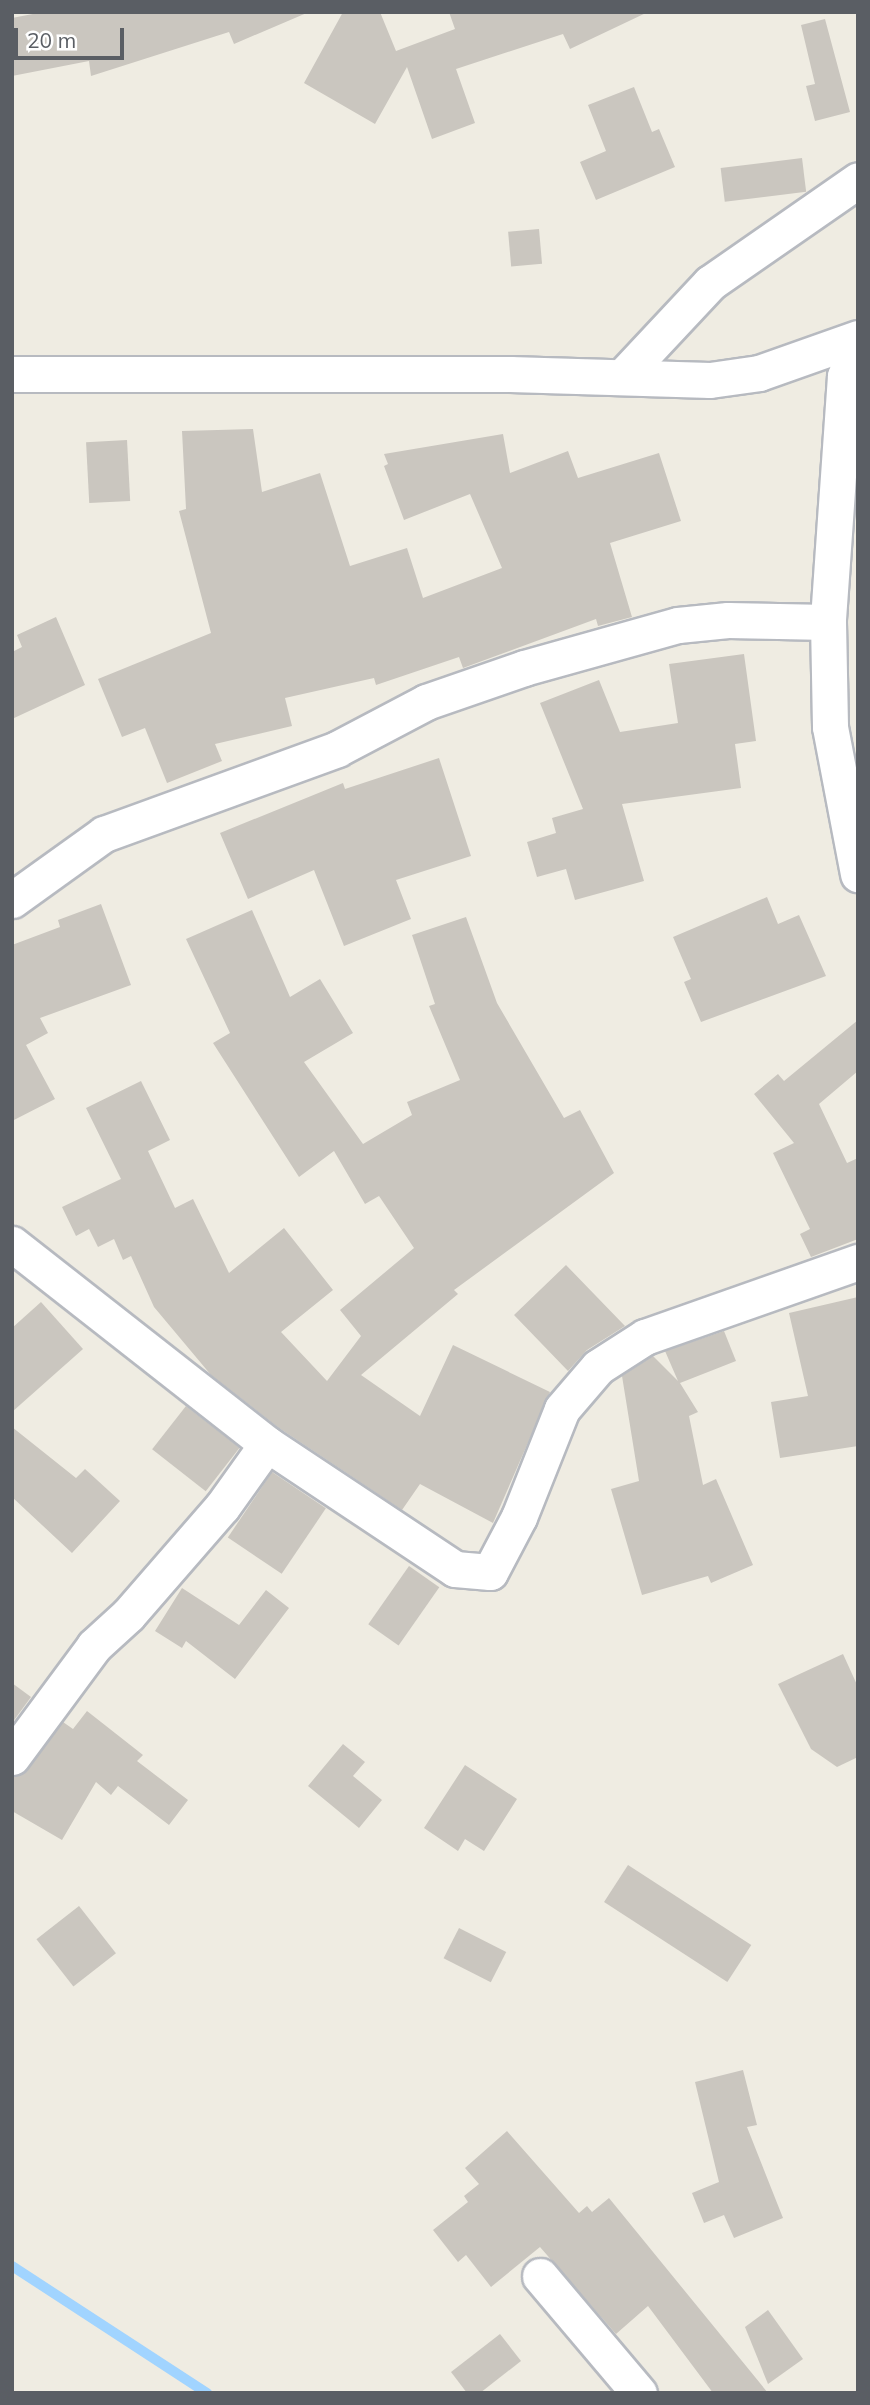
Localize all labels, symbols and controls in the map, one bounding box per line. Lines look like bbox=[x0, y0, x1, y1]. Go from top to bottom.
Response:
scale bar bbox=[18, 14, 128, 58]
text: 20 m bbox=[27, 27, 76, 53]

